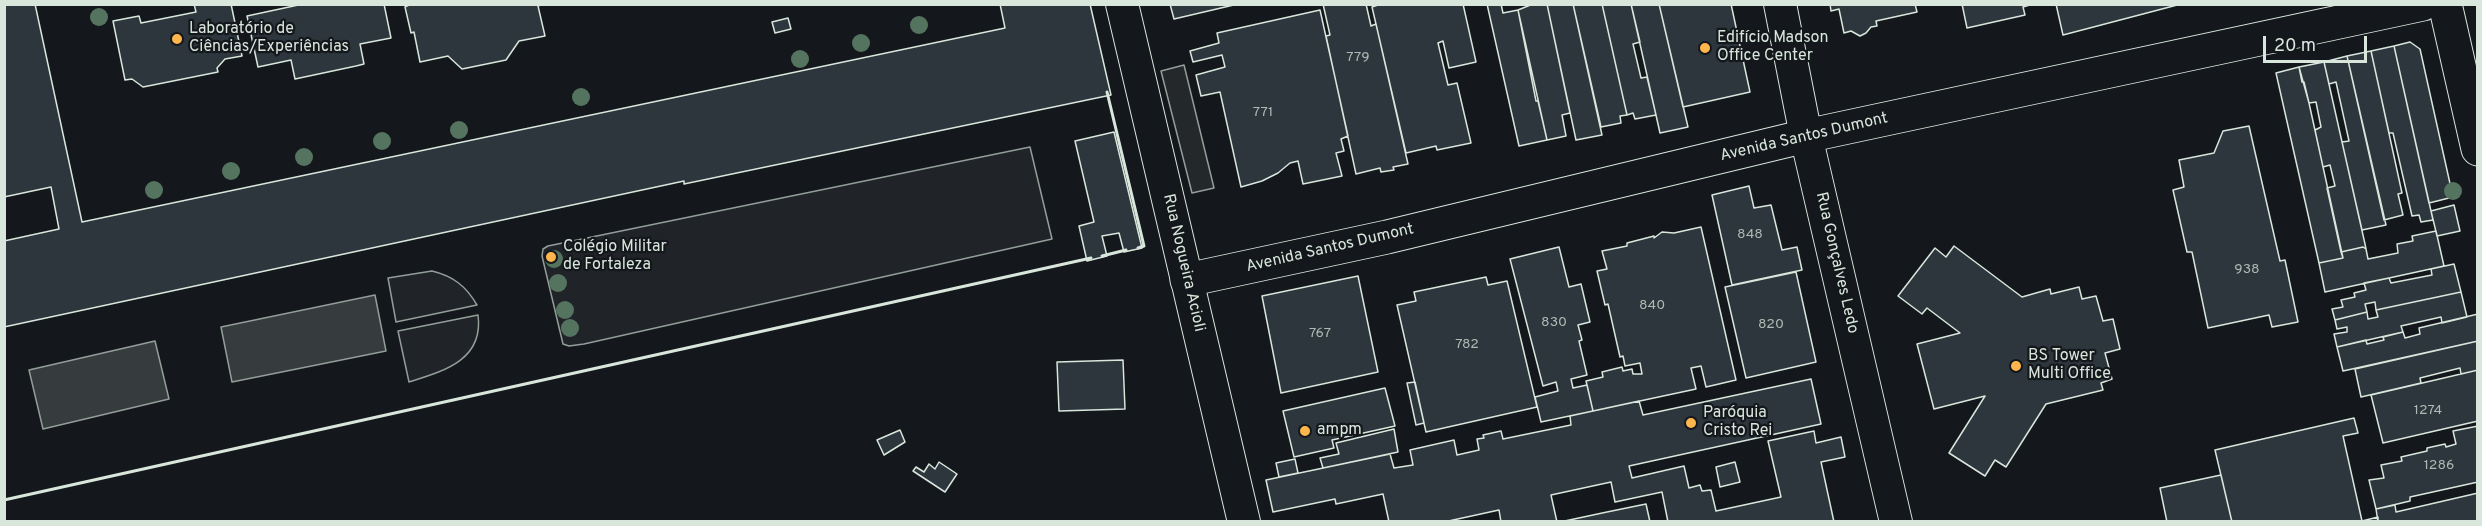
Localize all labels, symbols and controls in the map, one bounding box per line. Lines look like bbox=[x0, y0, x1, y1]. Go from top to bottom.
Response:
place label: Laboratório de Ciências/Experiências bbox=[189, 20, 349, 58]
scale bar bbox=[2266, 24, 2370, 62]
place label: Edifício Madson Office Center bbox=[1717, 29, 1828, 67]
marker: Laboratório de Ciências/Experiências bbox=[170, 32, 184, 46]
text: 20 m bbox=[2274, 35, 2316, 58]
marker: Edifício Madson Office Center bbox=[1698, 41, 1712, 55]
house number: 779 bbox=[1346, 50, 1370, 66]
house number: 771 bbox=[1253, 105, 1273, 121]
street label: Avenida Santos Dumont bbox=[1718, 109, 1890, 167]
street label: Rua Gonçalves Ledo bbox=[1810, 190, 1862, 336]
street label: Rua Nogueira Acioli bbox=[1158, 192, 1208, 334]
street label: Avenida Santos Dumont bbox=[1244, 220, 1416, 278]
house number: 848 bbox=[1737, 227, 1763, 243]
place label: Colégio Militar de Fortaleza bbox=[563, 238, 667, 276]
marker: Colégio Militar de Fortaleza bbox=[544, 250, 558, 264]
house number: 938 bbox=[2234, 262, 2260, 278]
house number: 840 bbox=[1639, 298, 1665, 314]
house number: 830 bbox=[1541, 315, 1567, 331]
house number: 820 bbox=[1758, 317, 1784, 333]
house number: 767 bbox=[1309, 326, 1331, 342]
house number: 782 bbox=[1455, 337, 1479, 353]
place label: BS Tower Multi Office bbox=[2028, 347, 2111, 385]
marker: BS Tower Multi Office bbox=[2009, 359, 2023, 373]
house number: 1274 bbox=[2414, 403, 2442, 419]
place label: Paróquia Cristo Rei bbox=[1703, 404, 1772, 442]
marker: Paróquia Cristo Rei bbox=[1684, 416, 1698, 430]
place label: ampm bbox=[1317, 421, 1362, 441]
marker: ampm bbox=[1298, 424, 1312, 438]
house number: 1286 bbox=[2424, 458, 2454, 474]

